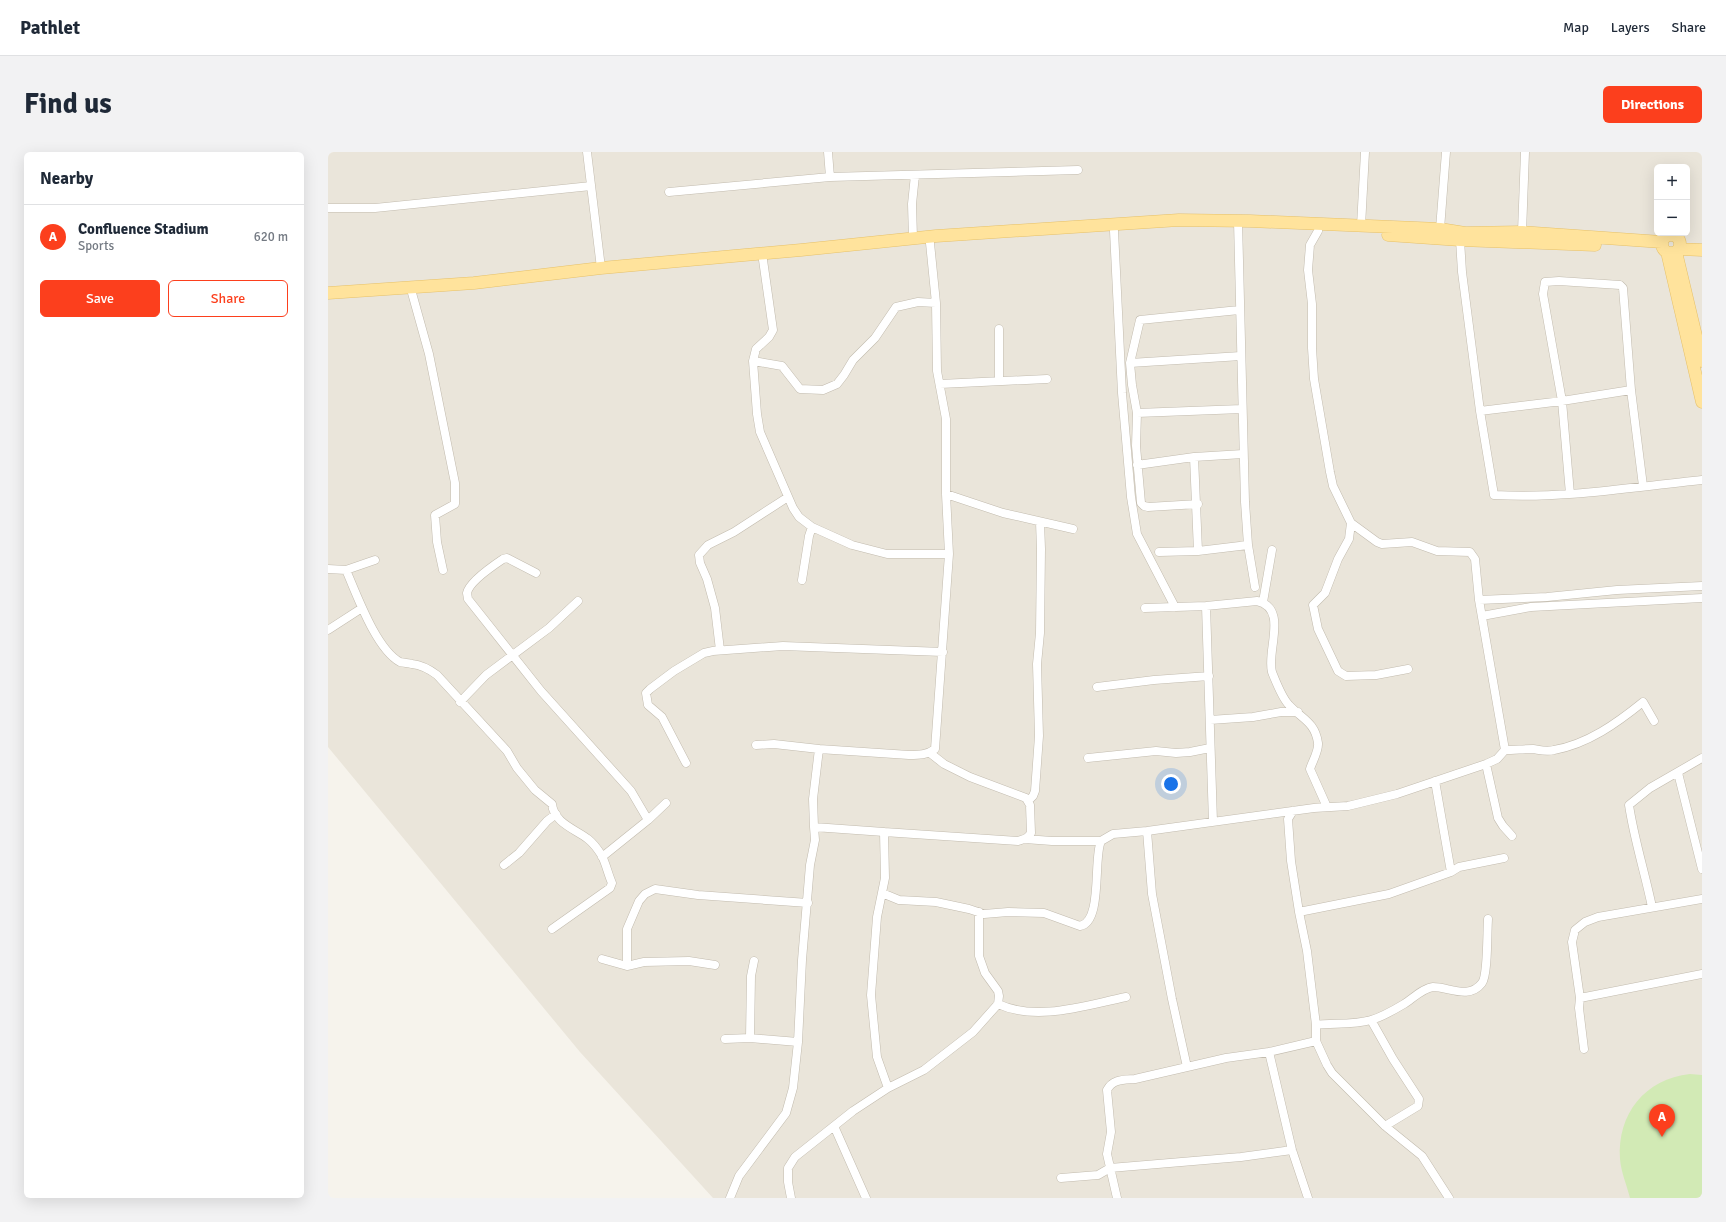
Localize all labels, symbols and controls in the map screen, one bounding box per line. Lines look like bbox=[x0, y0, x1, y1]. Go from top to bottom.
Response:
text: Pathlet bbox=[20, 16, 80, 40]
text: Map bbox=[1563, 19, 1589, 36]
text: Layers bbox=[1611, 19, 1650, 36]
text: Share bbox=[1672, 19, 1706, 36]
button: Directions bbox=[1603, 86, 1702, 123]
text: Find us bbox=[24, 87, 112, 121]
map controls bbox=[1654, 164, 1690, 236]
button: + bbox=[1654, 164, 1690, 200]
text: Nearby bbox=[40, 168, 93, 189]
button: − bbox=[1654, 200, 1690, 236]
text: Confluence Stadium bbox=[78, 220, 209, 238]
text: A bbox=[49, 229, 57, 245]
text: 620 m bbox=[254, 229, 288, 245]
text: Sports bbox=[78, 238, 114, 254]
button: Save bbox=[40, 280, 160, 317]
button: Share bbox=[168, 280, 288, 317]
your location bbox=[1161, 774, 1181, 794]
pin: A bbox=[1649, 1104, 1675, 1137]

